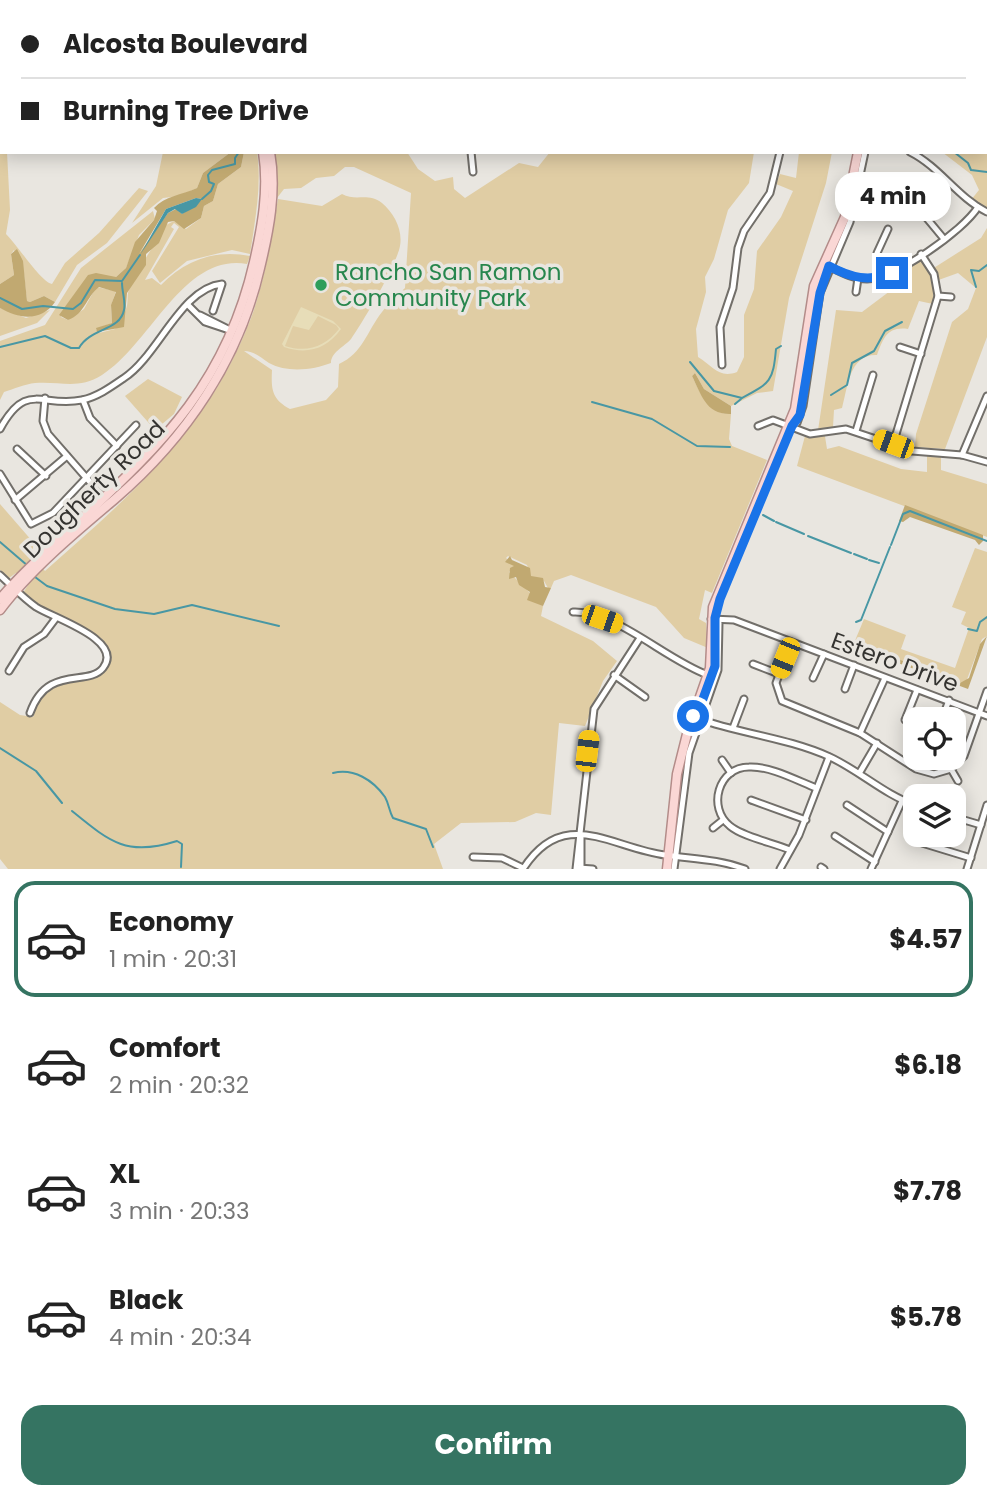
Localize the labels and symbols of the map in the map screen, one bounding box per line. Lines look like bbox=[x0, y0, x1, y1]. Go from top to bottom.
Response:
callout: 4 min bbox=[834, 172, 950, 220]
place label: Rancho San Ramon Community Park bbox=[335, 256, 561, 314]
route end bbox=[876, 257, 908, 289]
marker: Rancho San Ramon Community Park bbox=[313, 277, 329, 293]
street label: Dougherty Road bbox=[16, 413, 172, 565]
car bbox=[870, 427, 917, 461]
car bbox=[579, 602, 626, 636]
street label: Estero Drive bbox=[827, 624, 963, 700]
car bbox=[768, 635, 803, 681]
route start bbox=[677, 700, 709, 732]
car bbox=[575, 729, 600, 773]

